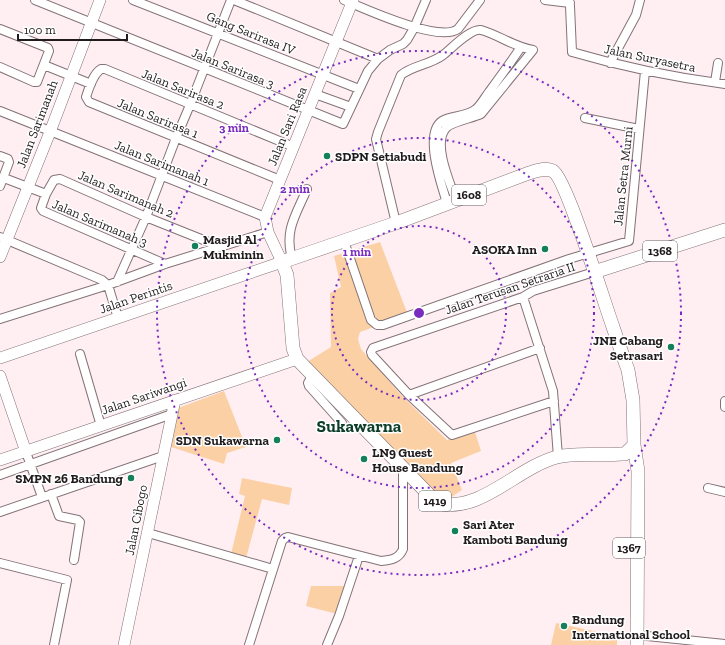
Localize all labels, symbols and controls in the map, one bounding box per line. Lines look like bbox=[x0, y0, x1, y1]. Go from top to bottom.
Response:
street label: Gang Sarirasa IV bbox=[204, 8, 298, 58]
scale bar bbox=[18, 16, 127, 42]
text: 100 m bbox=[24, 23, 56, 37]
street label: Jalan Suryasetra bbox=[603, 41, 698, 75]
street label: Jalan Sarirasa 3 bbox=[190, 45, 276, 91]
street label: Jalan Sarirasa 2 bbox=[140, 66, 227, 112]
street label: Jalan Sarimanah bbox=[13, 77, 61, 170]
street label: Jalan Sari Rasa bbox=[264, 84, 310, 168]
street label: Jalan Sarirasa 1 bbox=[115, 95, 201, 141]
text: 3 min bbox=[219, 121, 249, 135]
street label: Jalan Setra Murni bbox=[610, 125, 636, 226]
street label: Jalan Sarimanah 1 bbox=[113, 137, 211, 189]
place label: SDPN Setiabudi bbox=[335, 149, 427, 164]
marker: SDPN Setiabudi bbox=[322, 151, 332, 161]
street label: Jalan Sarimanah 2 bbox=[76, 167, 176, 221]
text: 2 min bbox=[280, 182, 310, 196]
road number: 1608 bbox=[452, 185, 486, 205]
street label: Jalan Sarimanah 3 bbox=[50, 196, 150, 250]
place label: Masjid Al Mukminin bbox=[203, 232, 264, 262]
marker: Masjid Al Mukminin bbox=[190, 241, 200, 251]
road number: 1368 bbox=[643, 241, 677, 261]
place label: ASOKA Inn bbox=[472, 242, 537, 257]
marker: ASOKA Inn bbox=[540, 244, 550, 254]
text: 1 min bbox=[343, 245, 371, 259]
street label: Jalan Terusan Setraria II bbox=[443, 259, 577, 317]
street label: Jalan Perintis bbox=[98, 277, 175, 316]
centre of rings bbox=[412, 306, 426, 320]
place label: JNE Cabang Setrasari bbox=[593, 333, 664, 363]
marker: JNE Cabang Setrasari bbox=[666, 342, 676, 352]
street label: Jalan Sariwangi bbox=[100, 374, 189, 418]
district label: Sukawarna bbox=[317, 416, 402, 436]
place label: SDN Sukawarna bbox=[176, 433, 269, 448]
marker: SDN Sukawarna bbox=[272, 435, 282, 445]
place label: LN9 Guest House Bandung bbox=[372, 445, 464, 475]
marker: LN9 Guest House Bandung bbox=[359, 454, 369, 464]
place label: SMPN 26 Bandung bbox=[15, 471, 124, 486]
marker: SMPN 26 Bandung bbox=[126, 473, 136, 483]
street label: Jalan Cibogo bbox=[122, 483, 150, 556]
road number: 1419 bbox=[419, 491, 451, 511]
place label: Sari Ater Kamboti Bandung bbox=[463, 517, 568, 547]
marker: Sari Ater Kamboti Bandung bbox=[450, 526, 460, 536]
road number: 1367 bbox=[613, 538, 645, 558]
place label: Bandung International School bbox=[572, 612, 690, 642]
marker: Bandung International School bbox=[559, 621, 569, 631]

